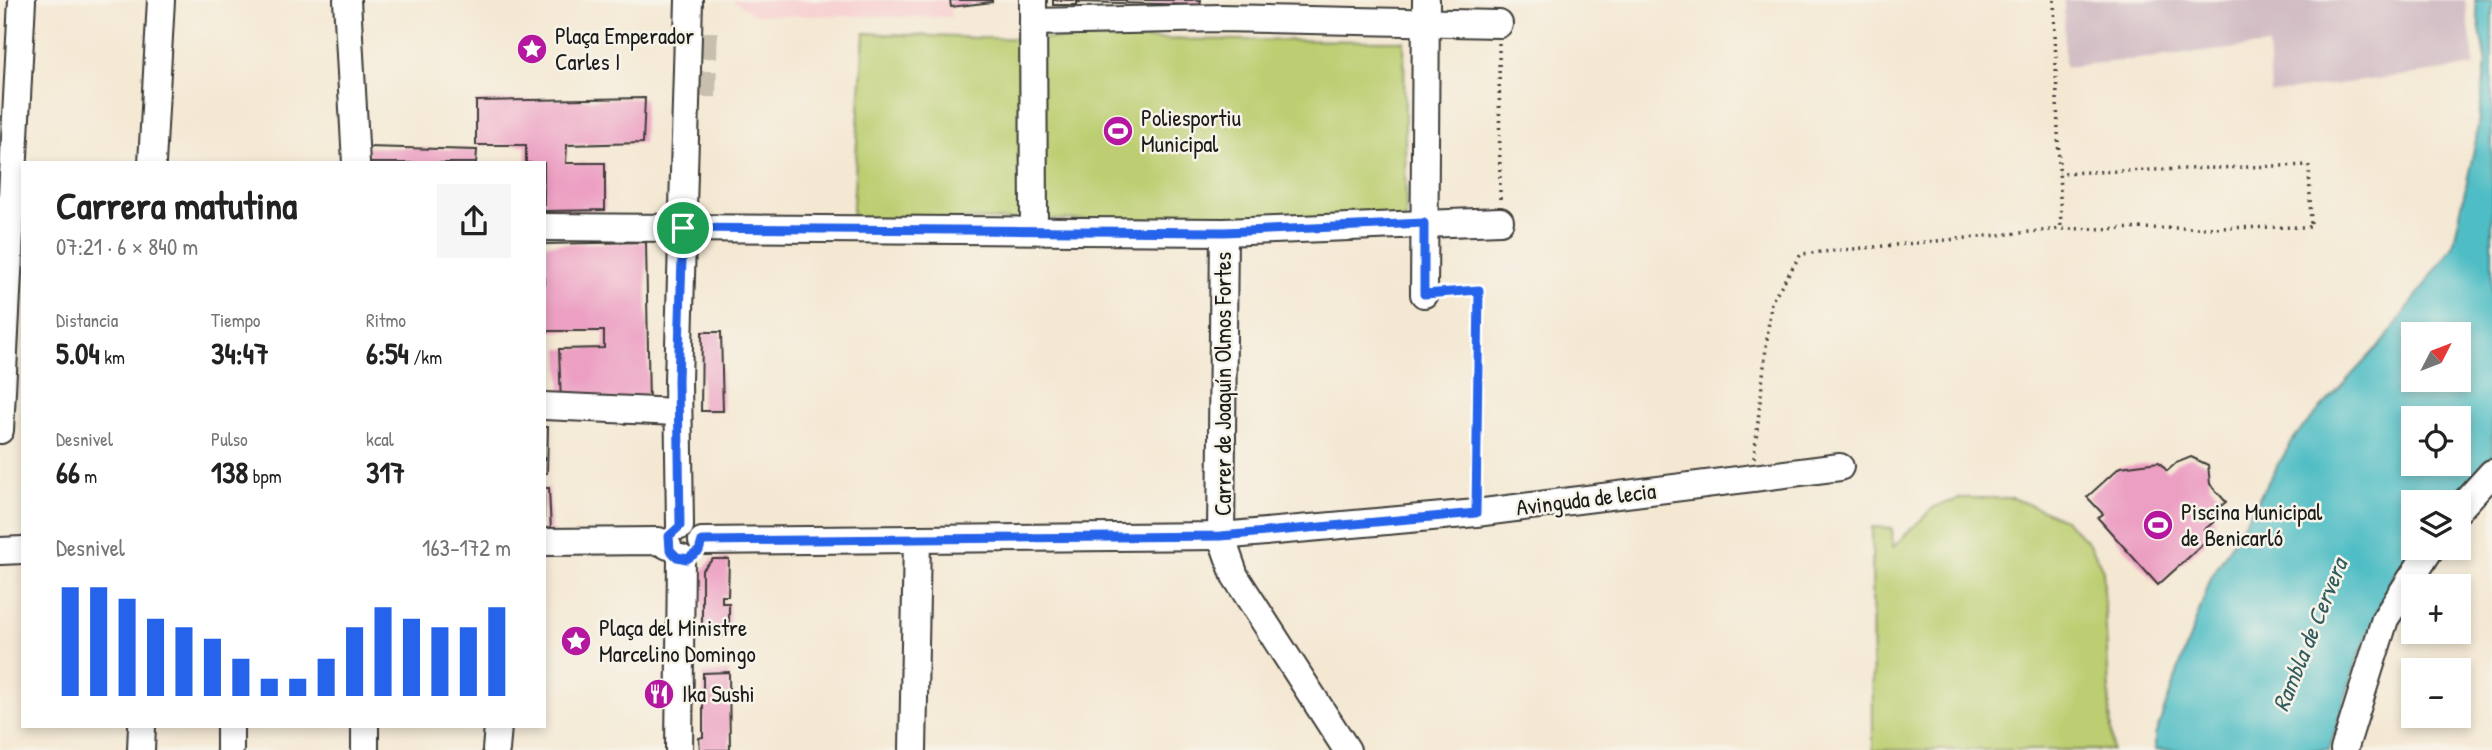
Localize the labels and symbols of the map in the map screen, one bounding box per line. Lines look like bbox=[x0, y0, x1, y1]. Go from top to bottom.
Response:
place label: Plaça Emperador Carles I bbox=[555, 20, 694, 77]
place icon: Plaça Emperador Carles I bbox=[515, 32, 549, 66]
place label: Poliesportiu Municipal bbox=[1141, 102, 1241, 159]
sports icon: Poliesportiu Municipal bbox=[1101, 114, 1135, 148]
pin bbox=[653, 198, 713, 258]
street label: Carrer de Joaquín Olmos Fortes bbox=[1207, 252, 1238, 516]
north arrow bbox=[2401, 322, 2471, 392]
street label: Avinguda de lecia bbox=[1514, 475, 1658, 522]
place label: Piscina Municipal de Benicarló bbox=[2181, 496, 2323, 553]
sports icon: Piscina Municipal de Benicarló bbox=[2141, 508, 2175, 542]
water label: Rambla de Cervera bbox=[2264, 551, 2355, 716]
place label: Plaça del Ministre Marcelino Domingo bbox=[599, 612, 756, 669]
place icon: Plaça del Ministre Marcelino Domingo bbox=[559, 624, 593, 658]
restaurant icon: Ika Sushi bbox=[642, 677, 676, 711]
place label: Ika Sushi bbox=[682, 678, 755, 709]

